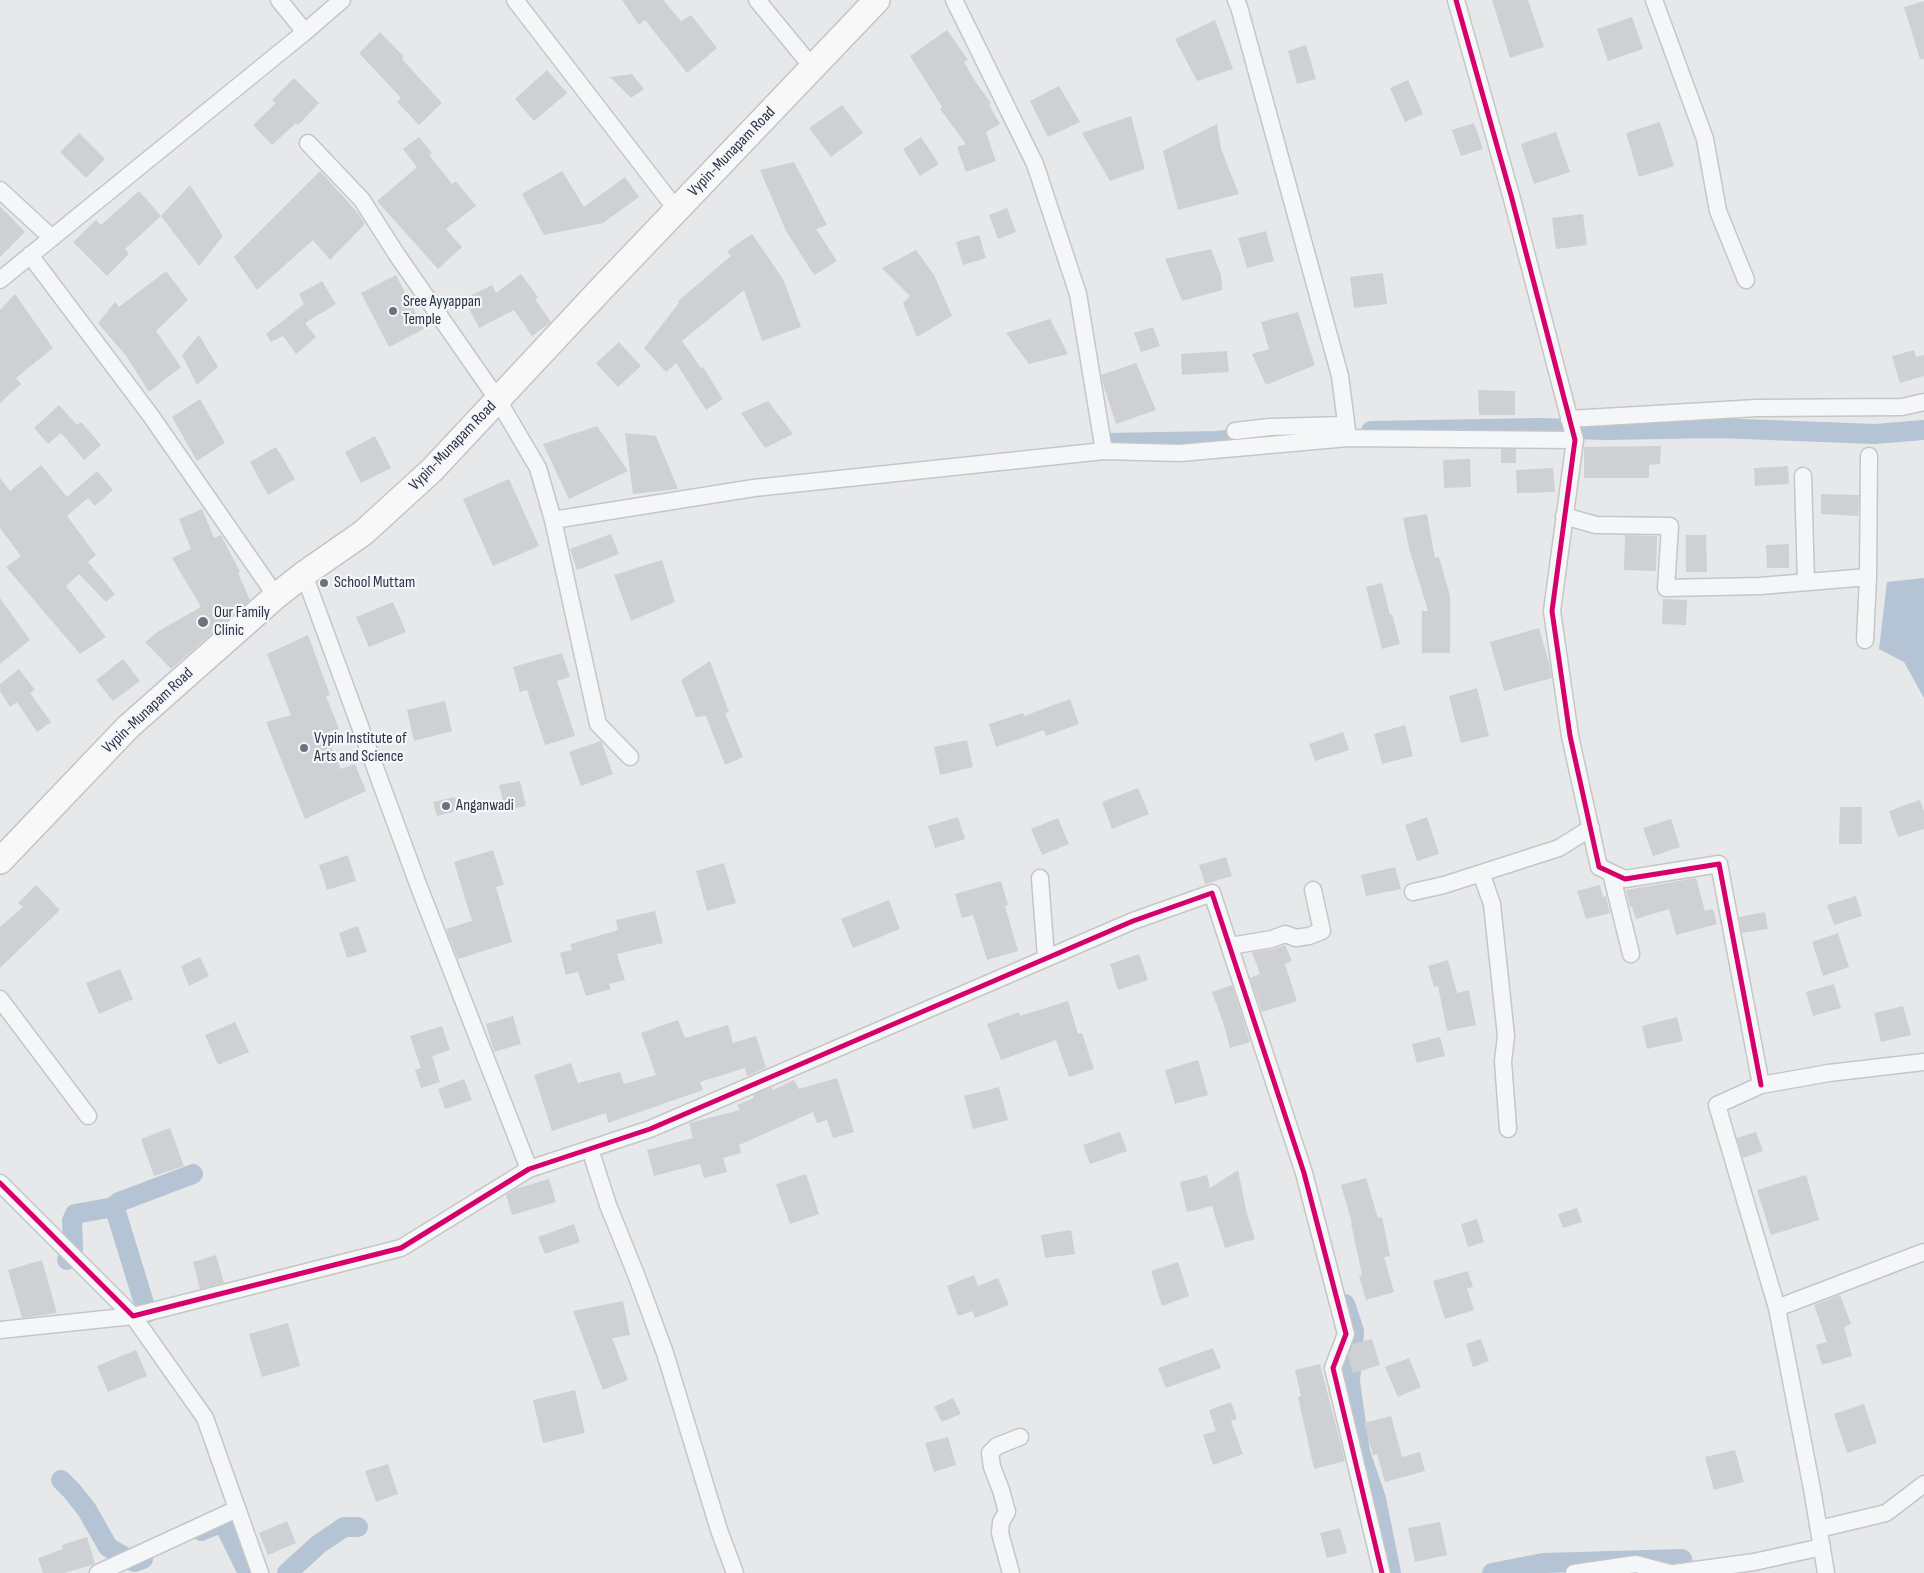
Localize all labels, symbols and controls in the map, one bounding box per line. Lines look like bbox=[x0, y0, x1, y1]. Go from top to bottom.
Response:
street label: Vypin-Munapam Road bbox=[684, 103, 780, 201]
place label: Sree Ayyappan Temple bbox=[403, 292, 481, 330]
marker: Sree Ayyappan Temple bbox=[387, 305, 399, 317]
street label: Vypin-Munapam Road bbox=[405, 397, 501, 495]
place label: School Muttam bbox=[334, 573, 415, 593]
marker: School Muttam bbox=[318, 577, 330, 589]
place label: Our Family Clinic bbox=[214, 603, 270, 641]
marker: Our Family Clinic bbox=[196, 615, 210, 629]
street label: Vypin-Munapam Road bbox=[99, 664, 197, 758]
place label: Vypin Institute of Arts and Science bbox=[314, 729, 407, 767]
marker: Vypin Institute of Arts and Science bbox=[298, 742, 310, 754]
place label: Anganwadi bbox=[456, 796, 514, 816]
marker: Anganwadi bbox=[440, 800, 452, 812]

